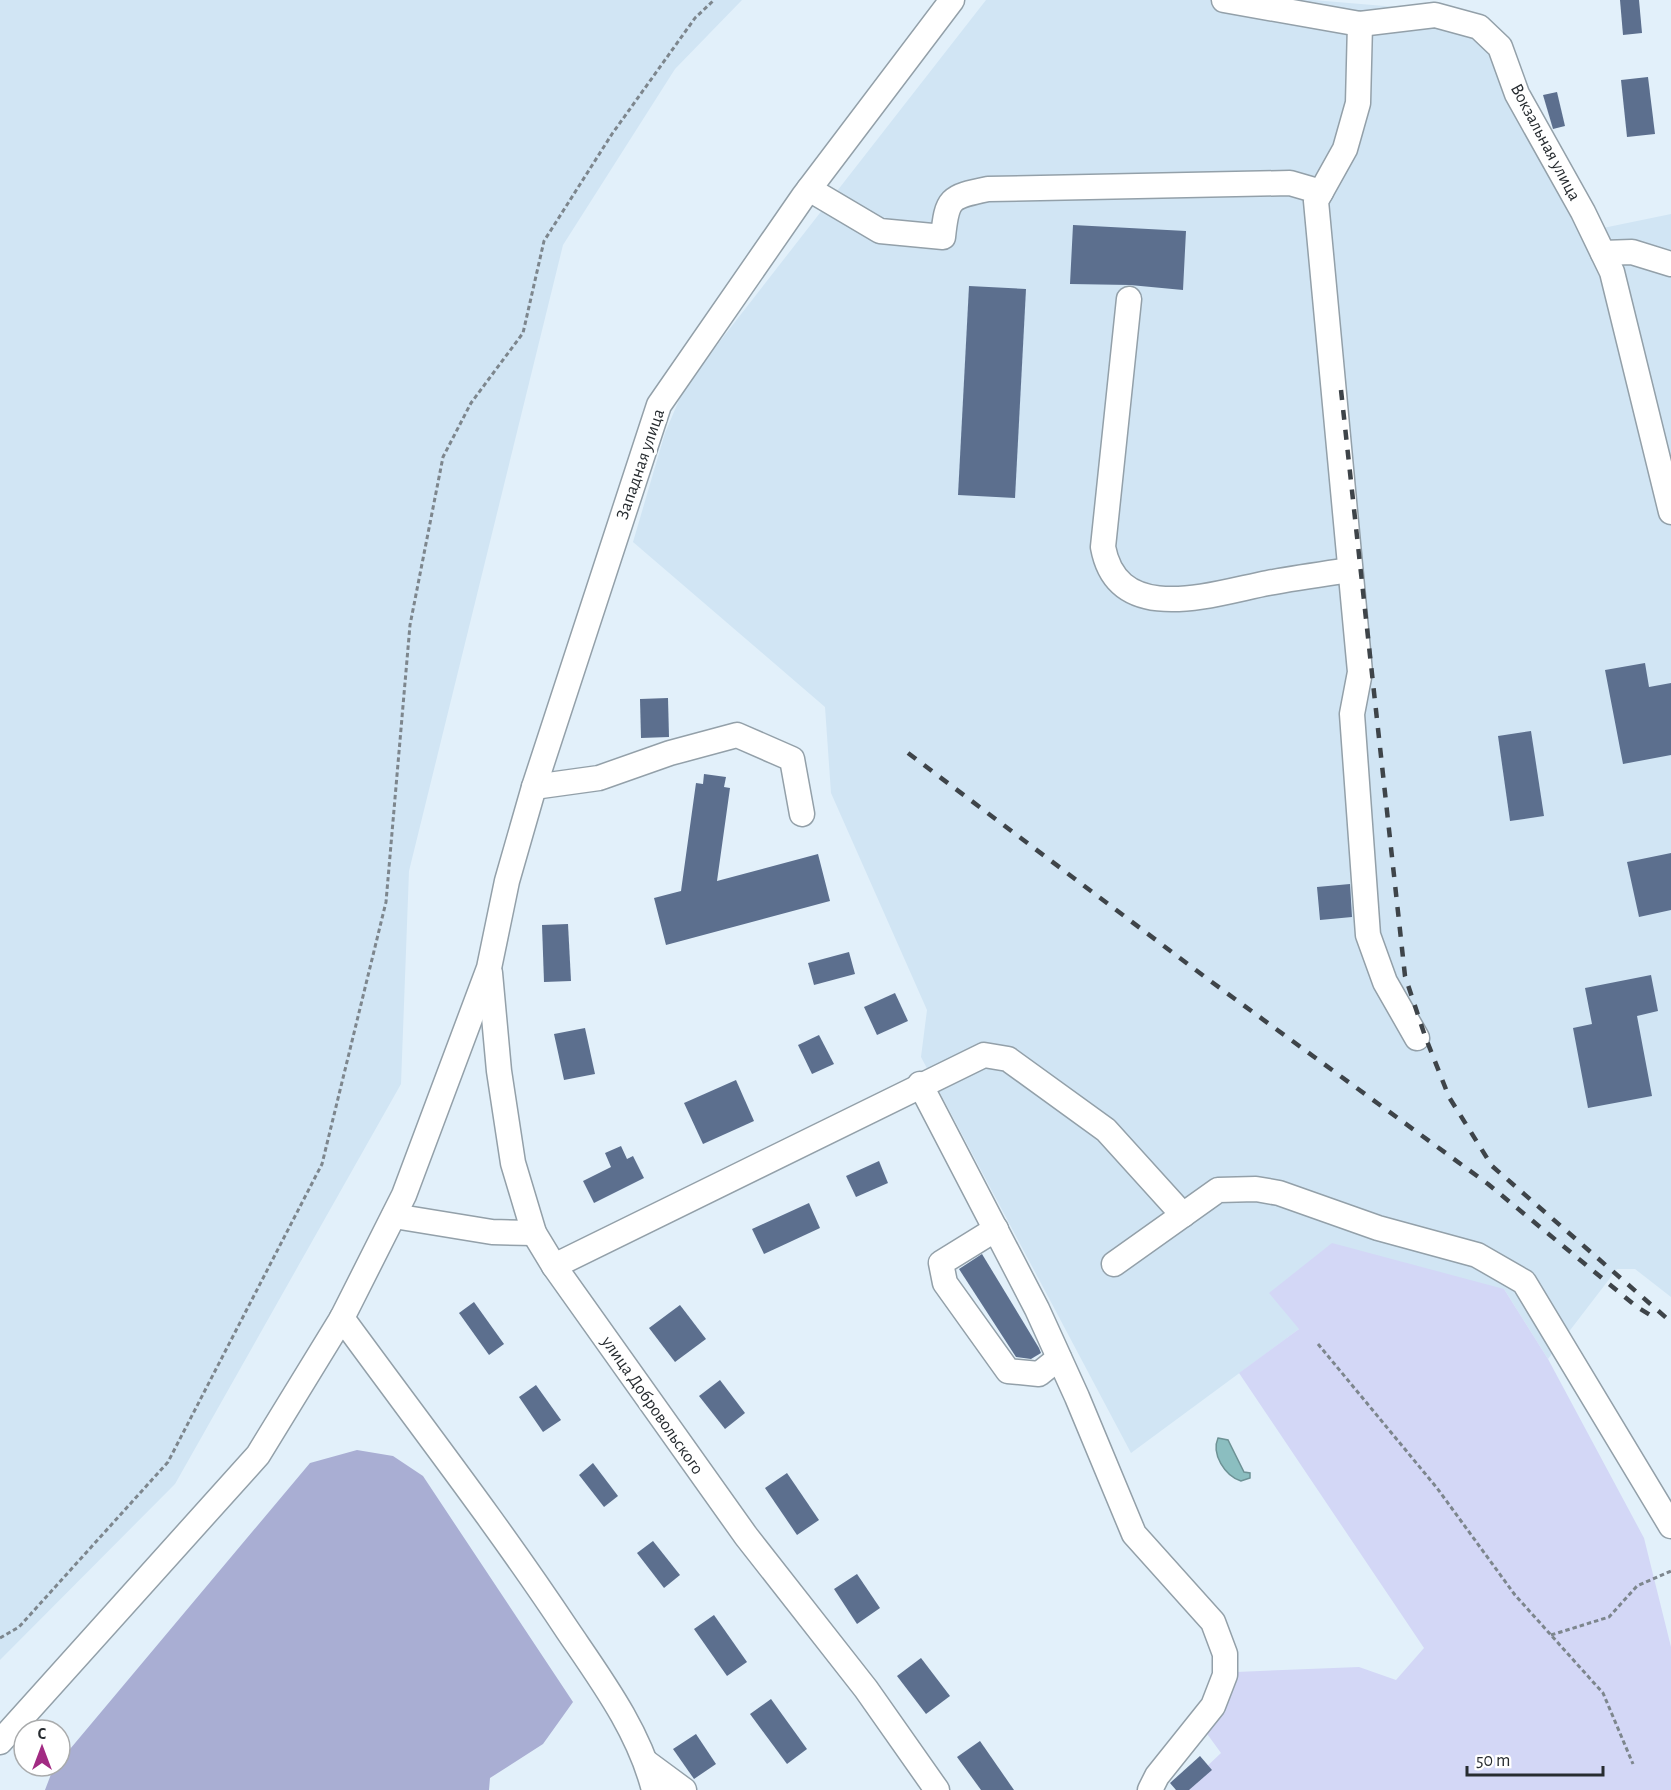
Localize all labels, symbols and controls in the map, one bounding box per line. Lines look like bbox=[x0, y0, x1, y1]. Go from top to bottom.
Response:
street label: Вокзальная улица bbox=[1507, 81, 1584, 204]
street label: Западная улица bbox=[614, 407, 668, 522]
street label: улица Добровольского bbox=[597, 1332, 707, 1478]
north arrow bbox=[12, 1718, 72, 1778]
text: С bbox=[38, 1726, 47, 1742]
scale bar bbox=[1467, 1739, 1604, 1777]
text: 50 m bbox=[1476, 1752, 1510, 1770]

